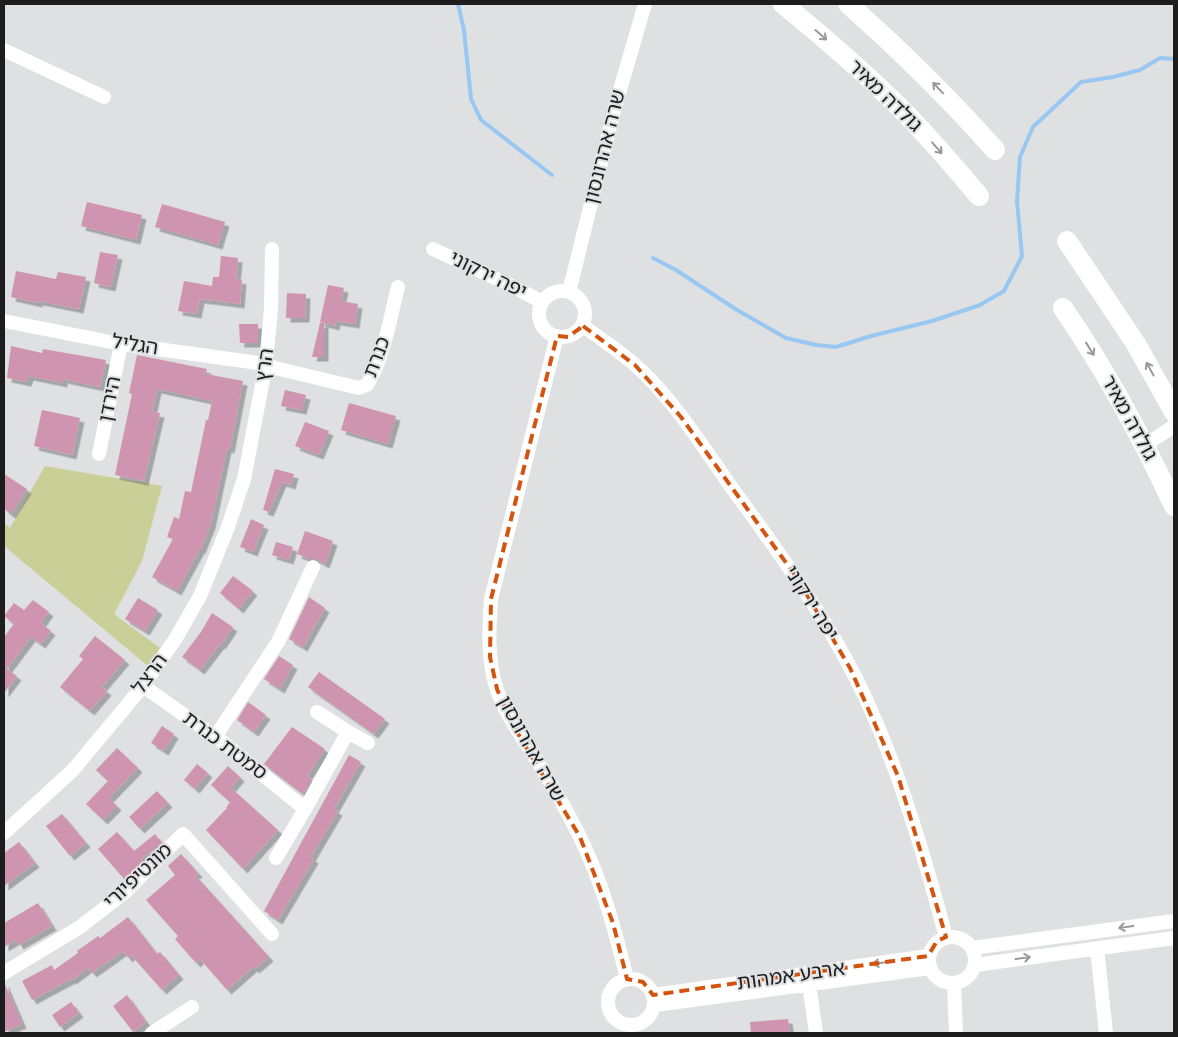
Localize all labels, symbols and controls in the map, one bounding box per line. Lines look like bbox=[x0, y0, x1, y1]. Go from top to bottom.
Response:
one-way arrow bbox=[814, 29, 827, 41]
street label: גולדה מאיר bbox=[841, 53, 929, 140]
one-way arrow bbox=[932, 82, 944, 95]
street label: שרה אהרונסון bbox=[576, 87, 634, 207]
one-way arrow bbox=[932, 141, 943, 154]
street label: יפה ירקוני bbox=[444, 243, 532, 307]
street label: הגליל bbox=[110, 327, 160, 363]
street label: כנרת bbox=[356, 332, 398, 382]
one-way arrow bbox=[1085, 341, 1095, 355]
street label: הרץ bbox=[248, 346, 282, 384]
one-way arrow bbox=[1145, 363, 1155, 377]
street label: גולדה מאיר bbox=[1093, 370, 1165, 467]
street label: הירדן bbox=[91, 374, 129, 424]
street label: יפה ירקוני bbox=[776, 560, 846, 646]
street label: הרצל bbox=[125, 647, 175, 701]
street label: שרה אהרונסון bbox=[489, 690, 573, 808]
street label: סמטת כנרת bbox=[176, 704, 274, 788]
street label: מונטיפיורי bbox=[97, 836, 179, 916]
one-way arrow bbox=[1118, 923, 1134, 933]
one-way arrow bbox=[1015, 953, 1031, 963]
street label: ארבע אמהות bbox=[735, 954, 847, 998]
one-way arrow bbox=[872, 958, 888, 968]

